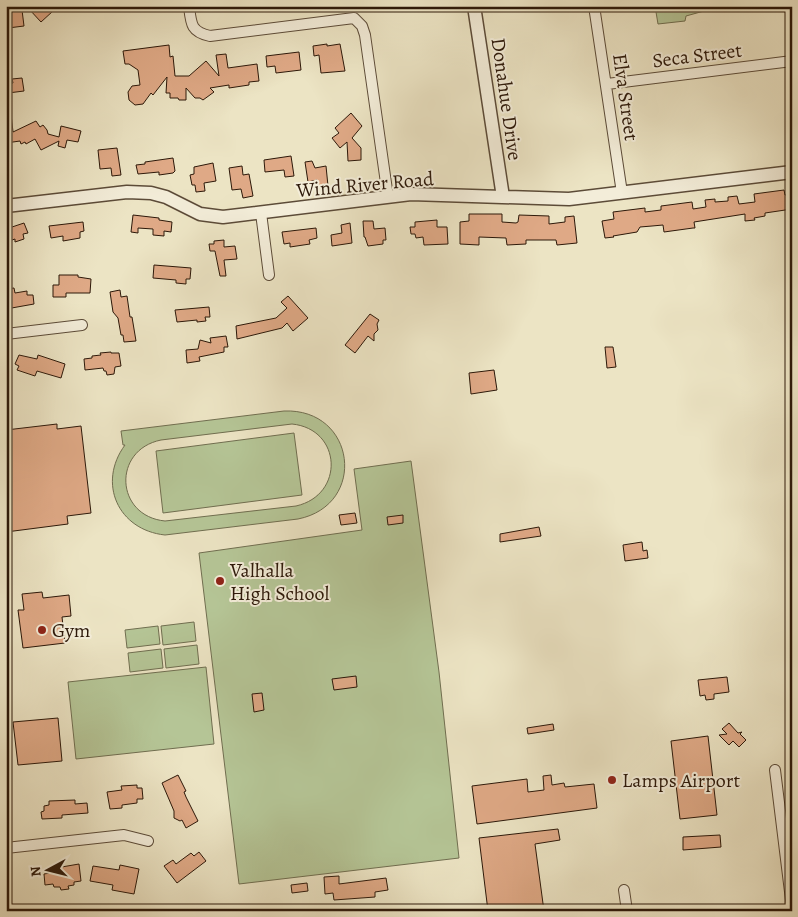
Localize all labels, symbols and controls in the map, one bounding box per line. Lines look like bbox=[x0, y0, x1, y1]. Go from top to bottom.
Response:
street label: Donahue Drive bbox=[485, 36, 528, 162]
street label: Seca Street bbox=[651, 37, 744, 74]
street label: Elva Street bbox=[606, 52, 645, 143]
street label: Wind River Road bbox=[294, 165, 435, 204]
place label: Valhalla High School bbox=[229, 557, 329, 607]
marker: Valhalla High School bbox=[214, 575, 226, 587]
place label: Gym bbox=[52, 617, 91, 644]
marker: Gym bbox=[36, 624, 48, 636]
place label: Lamps Airport bbox=[622, 767, 740, 794]
marker: Lamps Airport bbox=[606, 774, 618, 786]
north arrow bbox=[22, 844, 72, 894]
text: N bbox=[26, 865, 46, 878]

